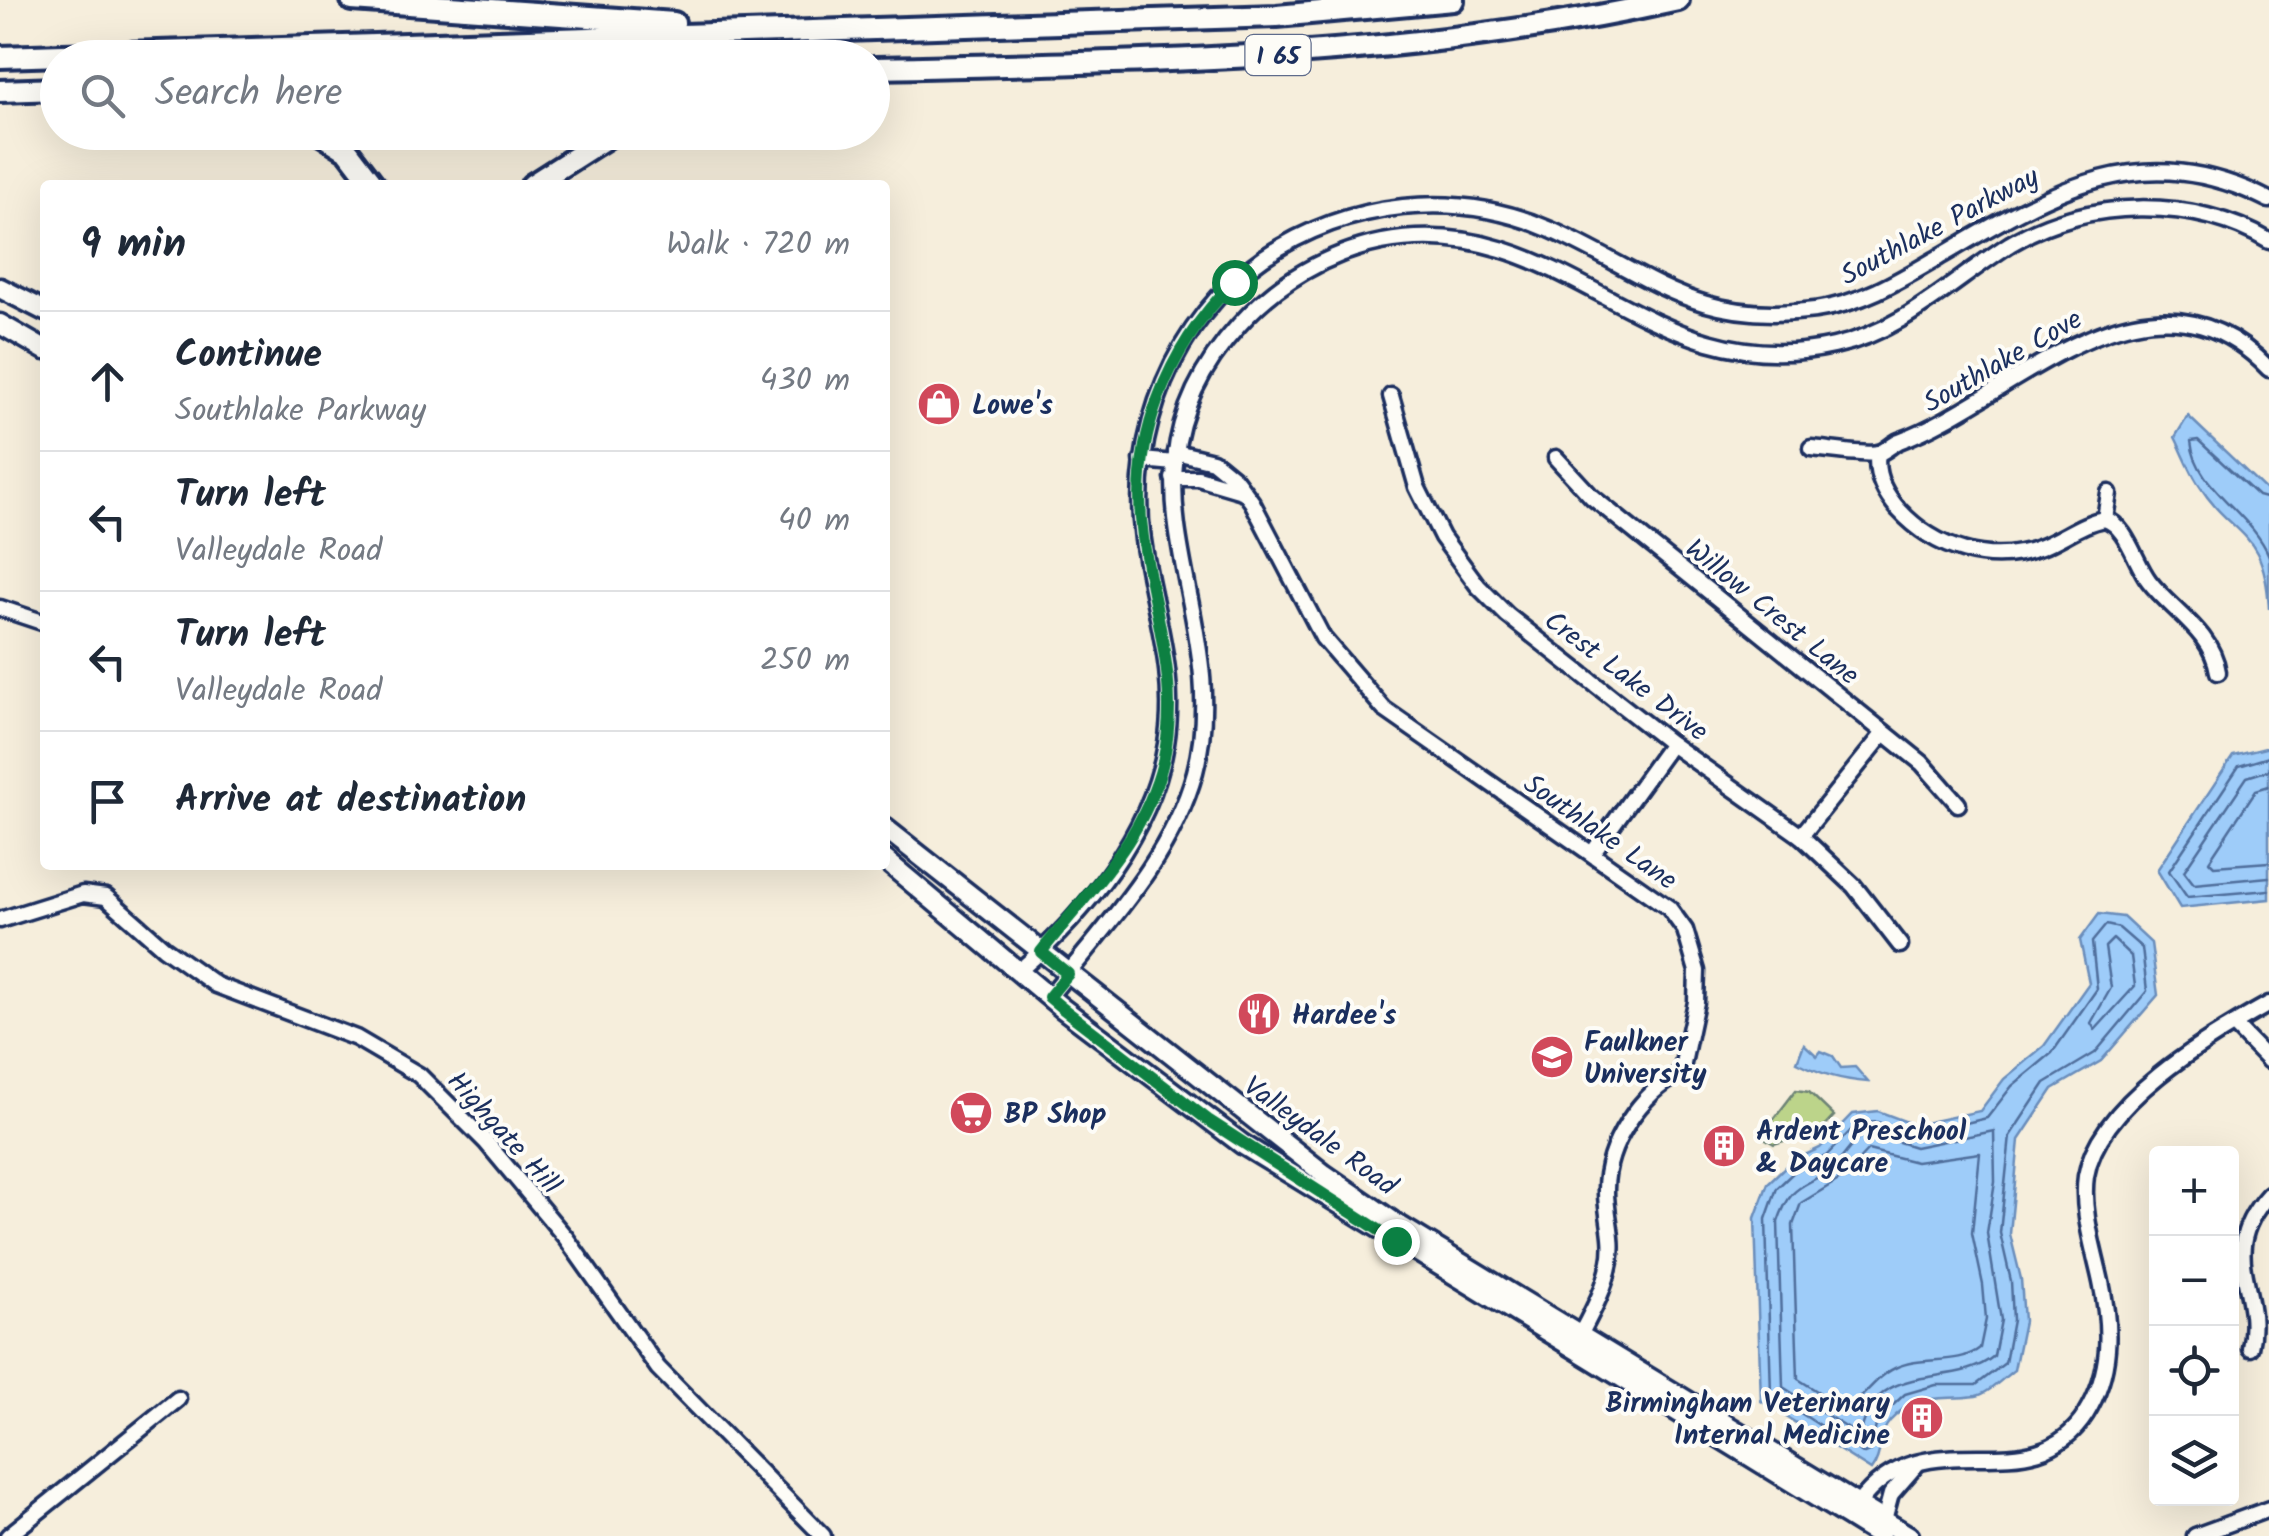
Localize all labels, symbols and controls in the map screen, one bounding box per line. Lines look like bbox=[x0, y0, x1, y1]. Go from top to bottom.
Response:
road number: I 65 bbox=[1246, 35, 1310, 75]
search box bbox=[40, 40, 890, 150]
text: Search here bbox=[155, 65, 342, 125]
icon: search bbox=[75, 68, 130, 123]
street label: Southlake Parkway bbox=[1833, 155, 2048, 299]
text: 9 min bbox=[80, 212, 186, 279]
text: Walk · 720 m bbox=[666, 220, 850, 271]
route start bbox=[1212, 260, 1258, 306]
street label: Southlake Cove bbox=[1915, 298, 2092, 426]
text: Continue bbox=[175, 326, 322, 386]
icon: ahead bbox=[80, 354, 135, 409]
text: 430 m bbox=[760, 356, 850, 407]
shop icon: Lowe's bbox=[916, 381, 962, 427]
place label: Lowe's bbox=[972, 384, 1053, 429]
text: Southlake Parkway bbox=[175, 386, 426, 437]
text: Turn left bbox=[175, 466, 326, 526]
icon: left bbox=[80, 494, 135, 549]
text: 40 m bbox=[778, 496, 850, 547]
text: Valleydale Road bbox=[175, 526, 382, 577]
street label: Willow Crest Lane bbox=[1674, 528, 1869, 698]
street label: Crest Lake Drive bbox=[1534, 600, 1718, 754]
text: Turn left bbox=[175, 606, 326, 666]
icon: left bbox=[80, 634, 135, 689]
text: 250 m bbox=[760, 636, 850, 687]
text: Valleydale Road bbox=[175, 666, 382, 717]
street label: Southlake Lane bbox=[1513, 763, 1686, 903]
text: Arrive at destination bbox=[175, 771, 526, 831]
icon: arrive bbox=[80, 774, 135, 829]
restaurant icon: Hardee's bbox=[1236, 991, 1282, 1037]
place label: Hardee's bbox=[1292, 994, 1396, 1039]
place label: Faulkner University bbox=[1584, 1021, 1707, 1098]
school or university icon: Faulkner University bbox=[1529, 1034, 1575, 1080]
street label: Highgate Hill bbox=[435, 1061, 571, 1206]
street label: Valleydale Road bbox=[1233, 1066, 1407, 1209]
supermarket icon: BP Shop bbox=[948, 1090, 994, 1136]
place label: BP Shop bbox=[1004, 1093, 1107, 1138]
place label: Ardent Preschool & Daycare bbox=[1756, 1110, 1967, 1187]
building icon: Ardent Preschool & Daycare bbox=[1701, 1123, 1747, 1169]
map controls bbox=[2149, 1146, 2239, 1506]
button: + bbox=[2149, 1146, 2239, 1236]
route end bbox=[1374, 1219, 1420, 1265]
button: − bbox=[2149, 1236, 2239, 1326]
button: locate bbox=[2149, 1326, 2239, 1416]
place label: Birmingham Veterinary Internal Medicine bbox=[1605, 1382, 1890, 1459]
building icon: Birmingham Veterinary Internal Medicine bbox=[1899, 1395, 1945, 1441]
button: layers bbox=[2149, 1416, 2239, 1506]

